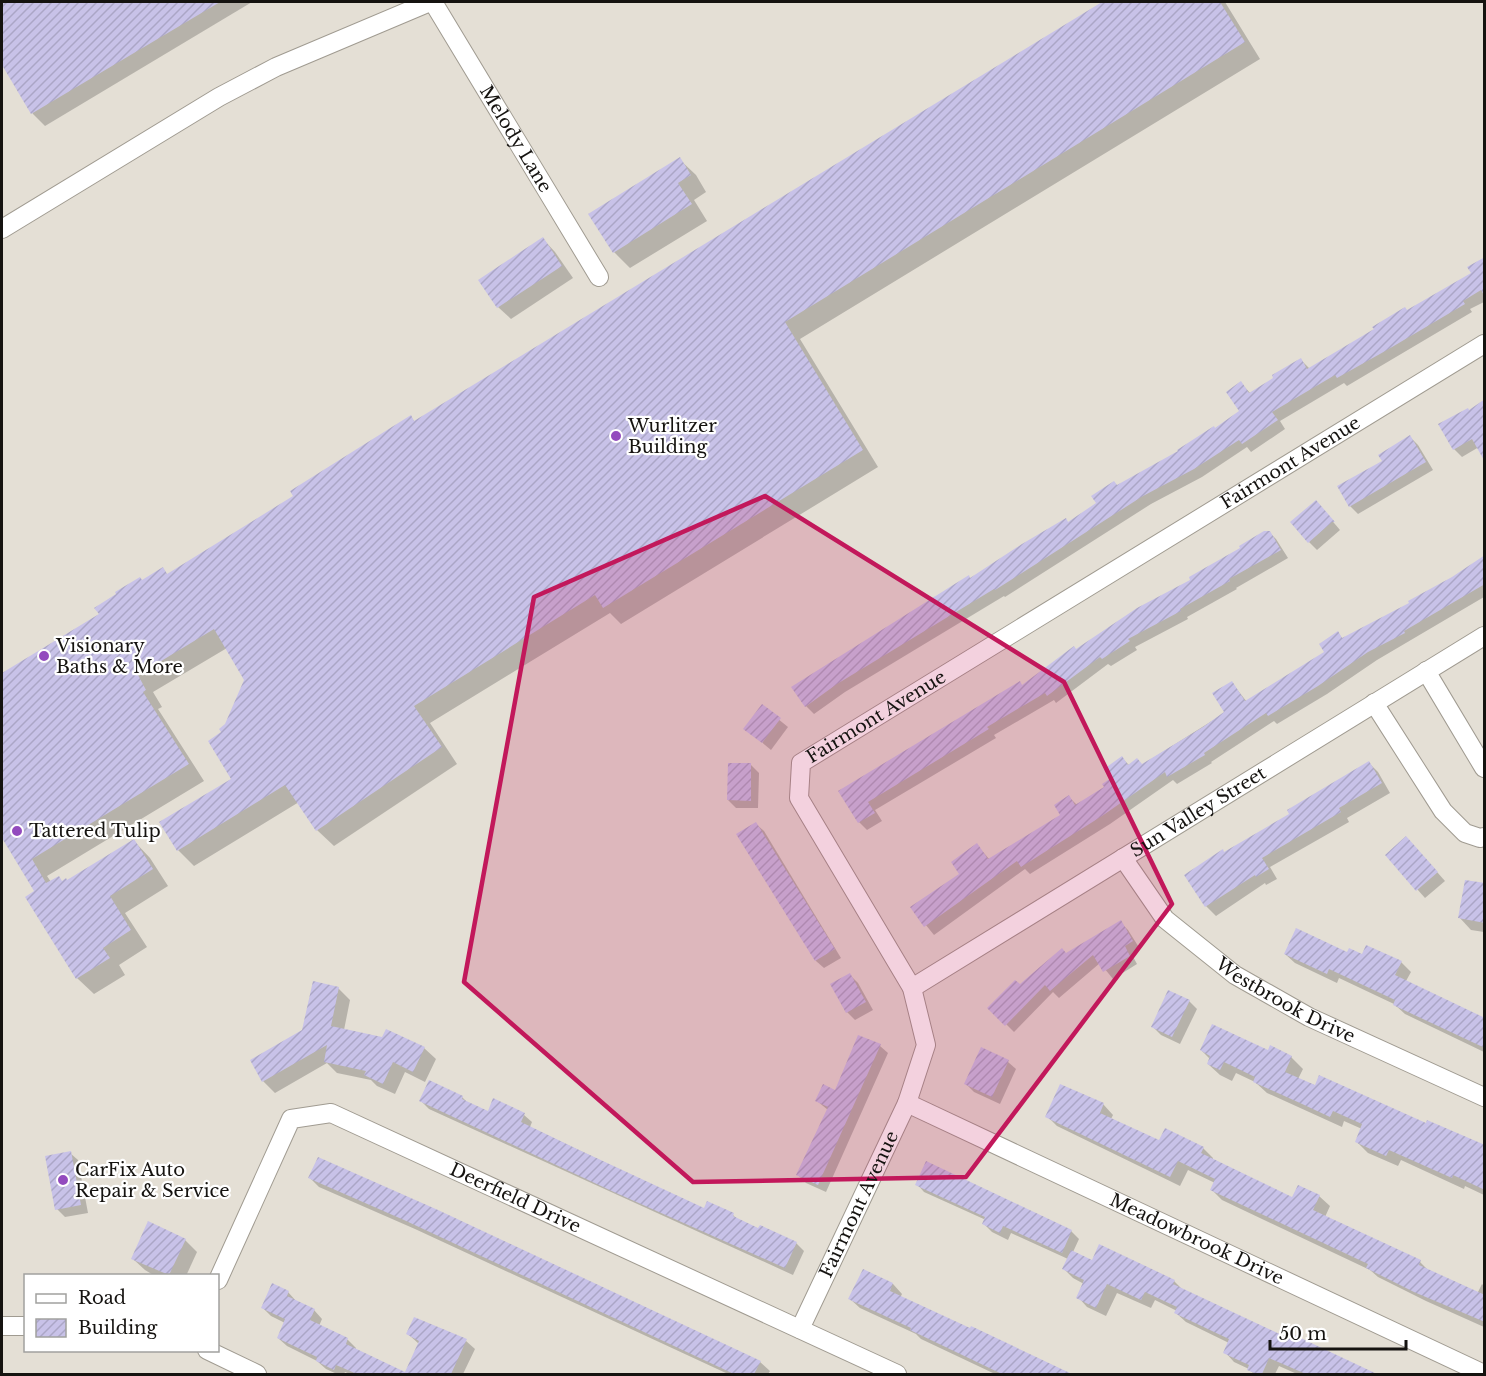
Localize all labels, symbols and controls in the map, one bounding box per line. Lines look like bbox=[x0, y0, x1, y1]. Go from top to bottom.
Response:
street label: Melody Lane bbox=[475, 81, 556, 197]
street label: Fairmont Avenue bbox=[1217, 412, 1364, 514]
place label: Wurlitzer Building bbox=[627, 415, 717, 458]
marker: Wurlitzer Building bbox=[609, 429, 623, 443]
place label: Visionary Baths & More bbox=[55, 635, 183, 678]
marker: Visionary Baths & More bbox=[37, 649, 51, 663]
street label: Fairmont Avenue bbox=[802, 666, 950, 768]
street label: Sun Valley Street bbox=[1126, 762, 1270, 862]
place label: Tattered Tulip bbox=[29, 820, 161, 842]
marker: Tattered Tulip bbox=[10, 824, 24, 838]
street label: Westbrook Drive bbox=[1210, 952, 1358, 1048]
street label: Fairmont Avenue bbox=[815, 1127, 903, 1281]
street label: Deerfield Drive bbox=[446, 1158, 584, 1238]
place label: CarFix Auto Repair & Service bbox=[75, 1159, 230, 1202]
marker: CarFix Auto Repair & Service bbox=[56, 1173, 70, 1187]
street label: Meadowbrook Drive bbox=[1106, 1189, 1287, 1289]
legend bbox=[24, 1274, 219, 1352]
text: Road bbox=[78, 1287, 126, 1309]
scale bar bbox=[1270, 1313, 1406, 1351]
text: Building bbox=[78, 1317, 157, 1339]
text: 50 m bbox=[1279, 1323, 1327, 1345]

